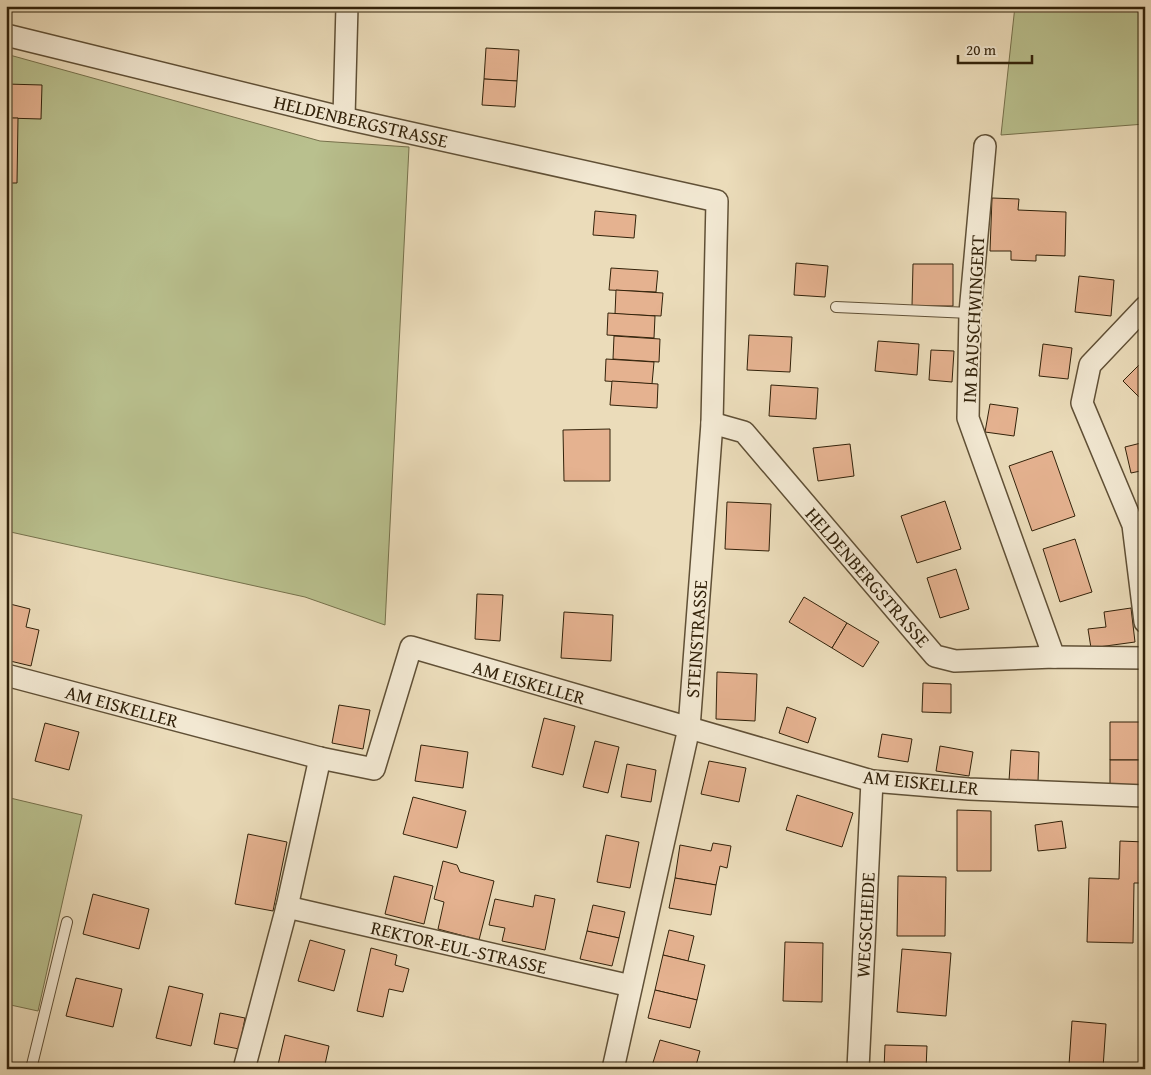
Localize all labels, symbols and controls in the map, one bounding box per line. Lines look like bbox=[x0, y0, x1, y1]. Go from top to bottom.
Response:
scale bar bbox=[958, 32, 1032, 64]
text: 20 m bbox=[966, 39, 997, 60]
street label: HELDENBERGSTRASSE bbox=[271, 87, 451, 155]
street label: IM BAUSCHWINGERT bbox=[955, 234, 991, 404]
street label: HELDENBERGSTRASSE bbox=[799, 501, 937, 654]
street label: STEINSTRASSE bbox=[678, 579, 714, 699]
street label: AM EISKELLER bbox=[469, 653, 589, 711]
street label: AM EISKELLER bbox=[62, 677, 182, 735]
street label: AM EISKELLER bbox=[862, 762, 980, 802]
street label: WEGSCHEIDE bbox=[848, 871, 882, 979]
street label: REKTOR-EUL-STRASSE bbox=[368, 913, 550, 981]

